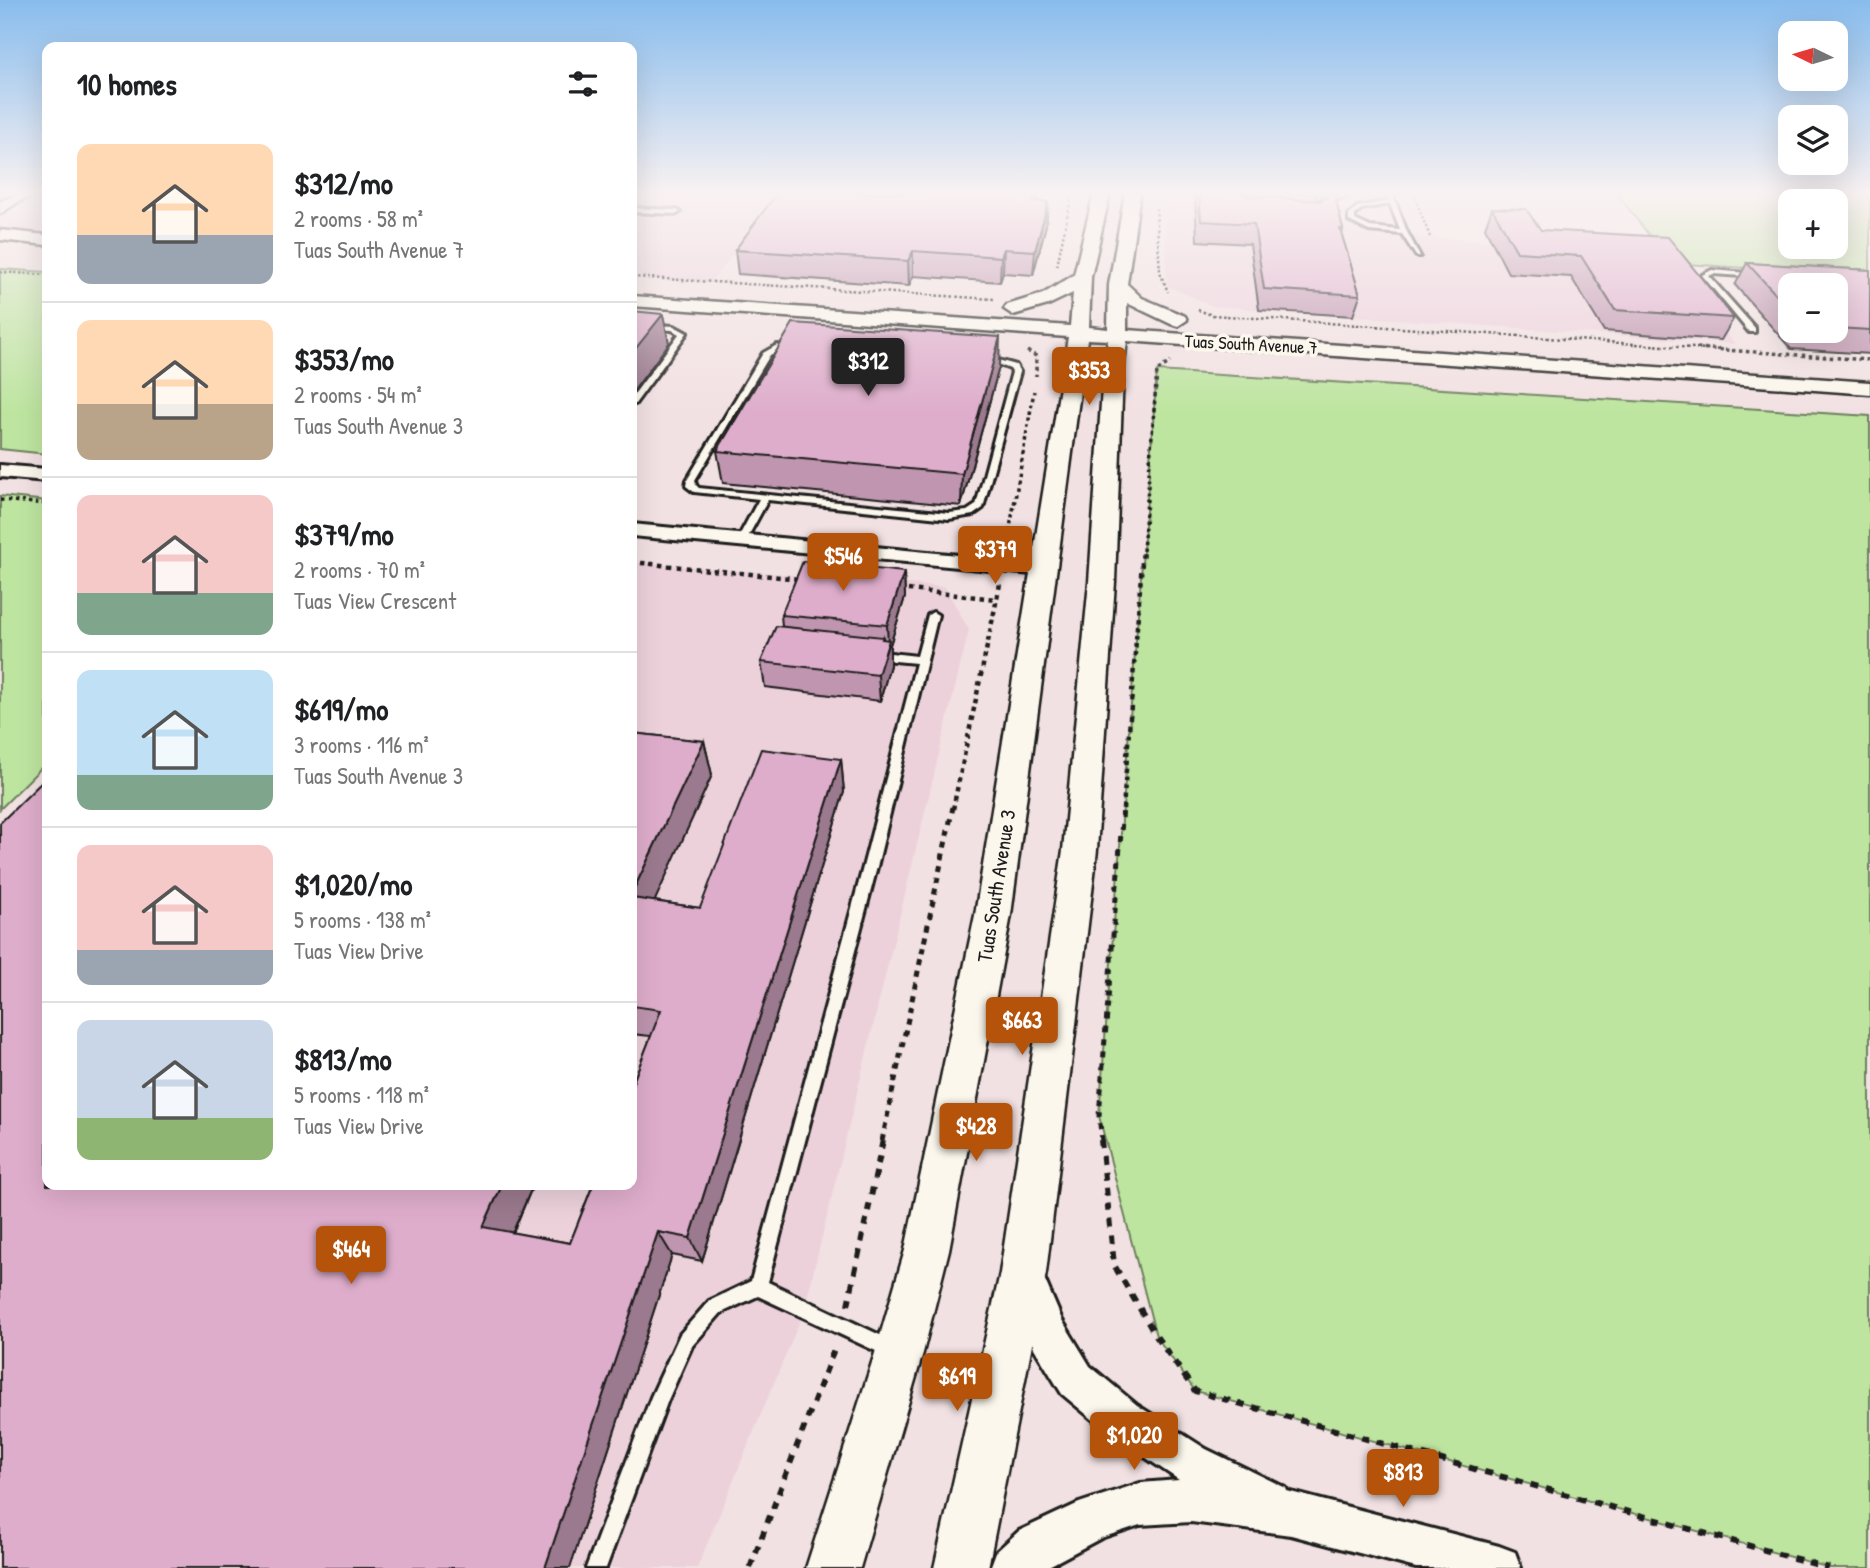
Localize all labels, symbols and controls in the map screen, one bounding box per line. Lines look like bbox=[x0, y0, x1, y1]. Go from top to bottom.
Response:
north arrow bbox=[1778, 21, 1848, 91]
map controls bbox=[1778, 21, 1848, 343]
text: 10 homes bbox=[77, 64, 177, 104]
icon: filters bbox=[564, 65, 602, 103]
button: layers bbox=[1778, 105, 1848, 175]
text: $312/mo bbox=[294, 163, 393, 203]
icon: home bbox=[133, 172, 217, 256]
button: + bbox=[1778, 189, 1848, 259]
text: 2 rooms · 58 m² bbox=[294, 203, 423, 234]
text: Tuas South Avenue 7 bbox=[294, 234, 464, 265]
button: − bbox=[1778, 273, 1848, 343]
street label: Tuas South Avenue 7 bbox=[1184, 328, 1318, 360]
pin: $312 bbox=[827, 338, 909, 398]
text: $353/mo bbox=[294, 339, 394, 379]
text: $312 bbox=[847, 345, 889, 376]
icon: home bbox=[133, 348, 217, 432]
pin: $353 bbox=[1048, 348, 1130, 407]
text: $353 bbox=[1068, 354, 1110, 385]
text: 2 rooms · 54 m² bbox=[294, 379, 422, 410]
text: Tuas South Avenue 3 bbox=[294, 410, 463, 441]
text: $379/mo bbox=[294, 514, 394, 554]
icon: home bbox=[133, 523, 217, 607]
pin: $379 bbox=[954, 526, 1036, 586]
text: $379 bbox=[974, 533, 1016, 564]
pin: $546 bbox=[802, 534, 884, 593]
text: $546 bbox=[823, 540, 863, 571]
text: 2 rooms · 70 m² bbox=[294, 554, 425, 585]
text: Tuas View Crescent bbox=[294, 585, 456, 616]
text: $619/mo bbox=[294, 689, 388, 729]
icon: home bbox=[133, 698, 217, 782]
text: 3 rooms · 116 m² bbox=[294, 729, 429, 760]
text: Tuas South Avenue 3 bbox=[294, 760, 463, 791]
street label: Tuas South Avenue 3 bbox=[970, 808, 1022, 964]
text: $1,020/mo bbox=[294, 864, 412, 904]
icon: home bbox=[133, 873, 217, 957]
text: 5 rooms · 138 m² bbox=[294, 904, 431, 935]
text: Tuas View Drive bbox=[294, 935, 424, 966]
pin: $663 bbox=[981, 998, 1063, 1057]
text: $663 bbox=[1002, 1004, 1042, 1035]
text: $813/mo bbox=[294, 1039, 392, 1079]
icon: home bbox=[133, 1048, 217, 1132]
text: 5 rooms · 118 m² bbox=[294, 1079, 429, 1110]
pin: $428 bbox=[935, 1104, 1017, 1163]
text: Tuas View Drive bbox=[294, 1110, 424, 1141]
text: $428 bbox=[955, 1110, 997, 1141]
pin: $464 bbox=[310, 1226, 392, 1286]
text: $464 bbox=[332, 1233, 370, 1264]
pin: $619 bbox=[916, 1354, 998, 1413]
text: $619 bbox=[938, 1360, 976, 1391]
pin: $1,020 bbox=[1077, 1412, 1191, 1472]
text: $1,020 bbox=[1106, 1419, 1162, 1450]
pin: $813 bbox=[1362, 1450, 1444, 1509]
text: $813 bbox=[1383, 1456, 1423, 1487]

